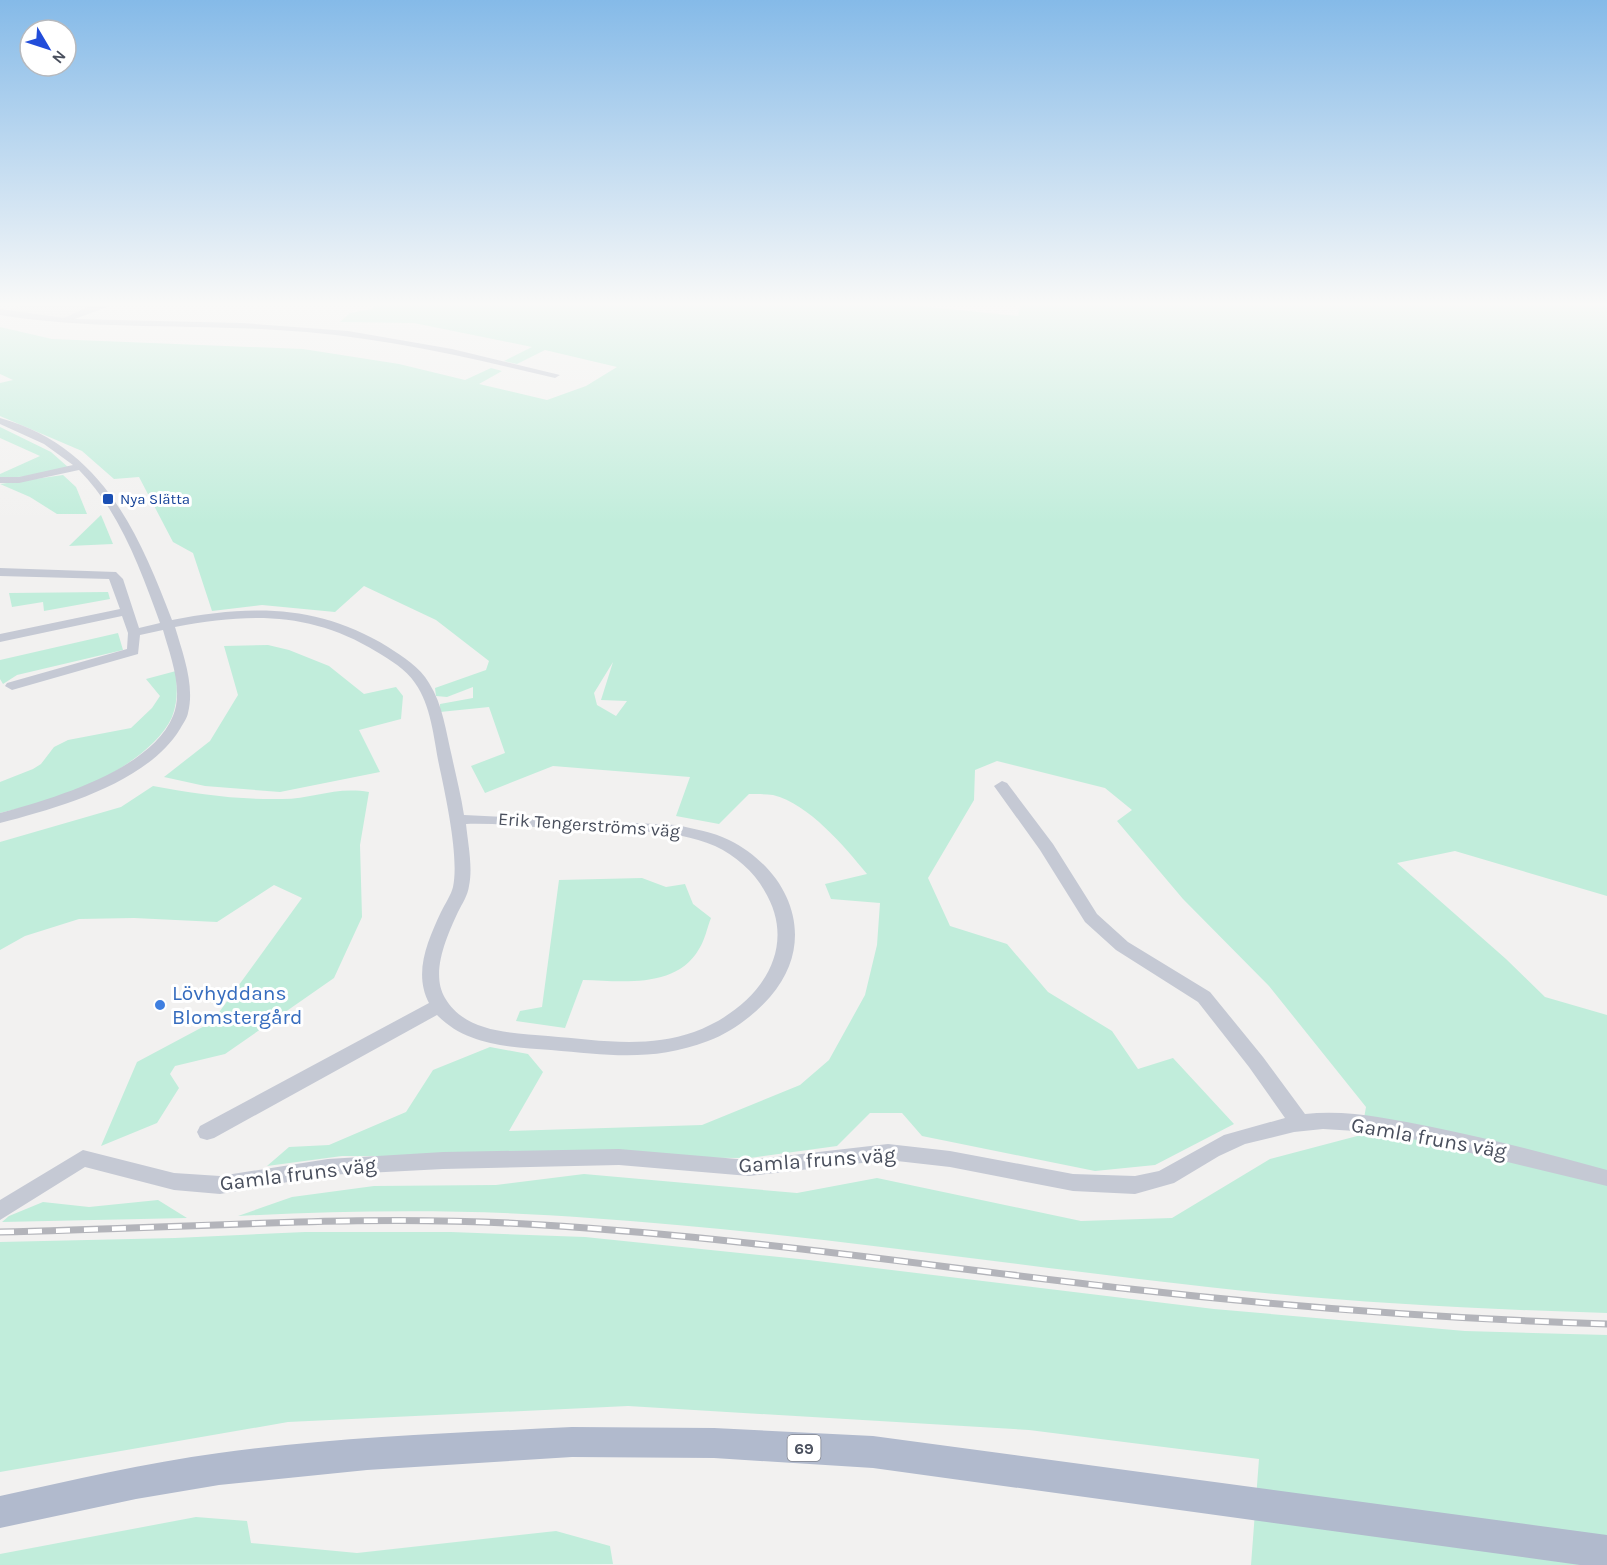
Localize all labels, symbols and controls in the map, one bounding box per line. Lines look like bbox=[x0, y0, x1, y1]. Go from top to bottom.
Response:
north arrow bbox=[18, 18, 78, 78]
text: N bbox=[48, 47, 70, 68]
place label: Nya Slätta bbox=[120, 490, 190, 508]
marker: Nya Slätta bbox=[101, 492, 115, 506]
street label: Erik Tengerströms väg bbox=[497, 808, 681, 842]
place label: Lövhyddans Blomstergård bbox=[172, 981, 302, 1029]
marker: Lövhyddans Blomstergård bbox=[153, 998, 167, 1012]
street label: Gamla fruns väg bbox=[1349, 1113, 1509, 1164]
street label: Gamla fruns väg bbox=[738, 1143, 896, 1177]
street label: Gamla fruns väg bbox=[218, 1152, 378, 1195]
road number: 69 bbox=[788, 1435, 820, 1461]

